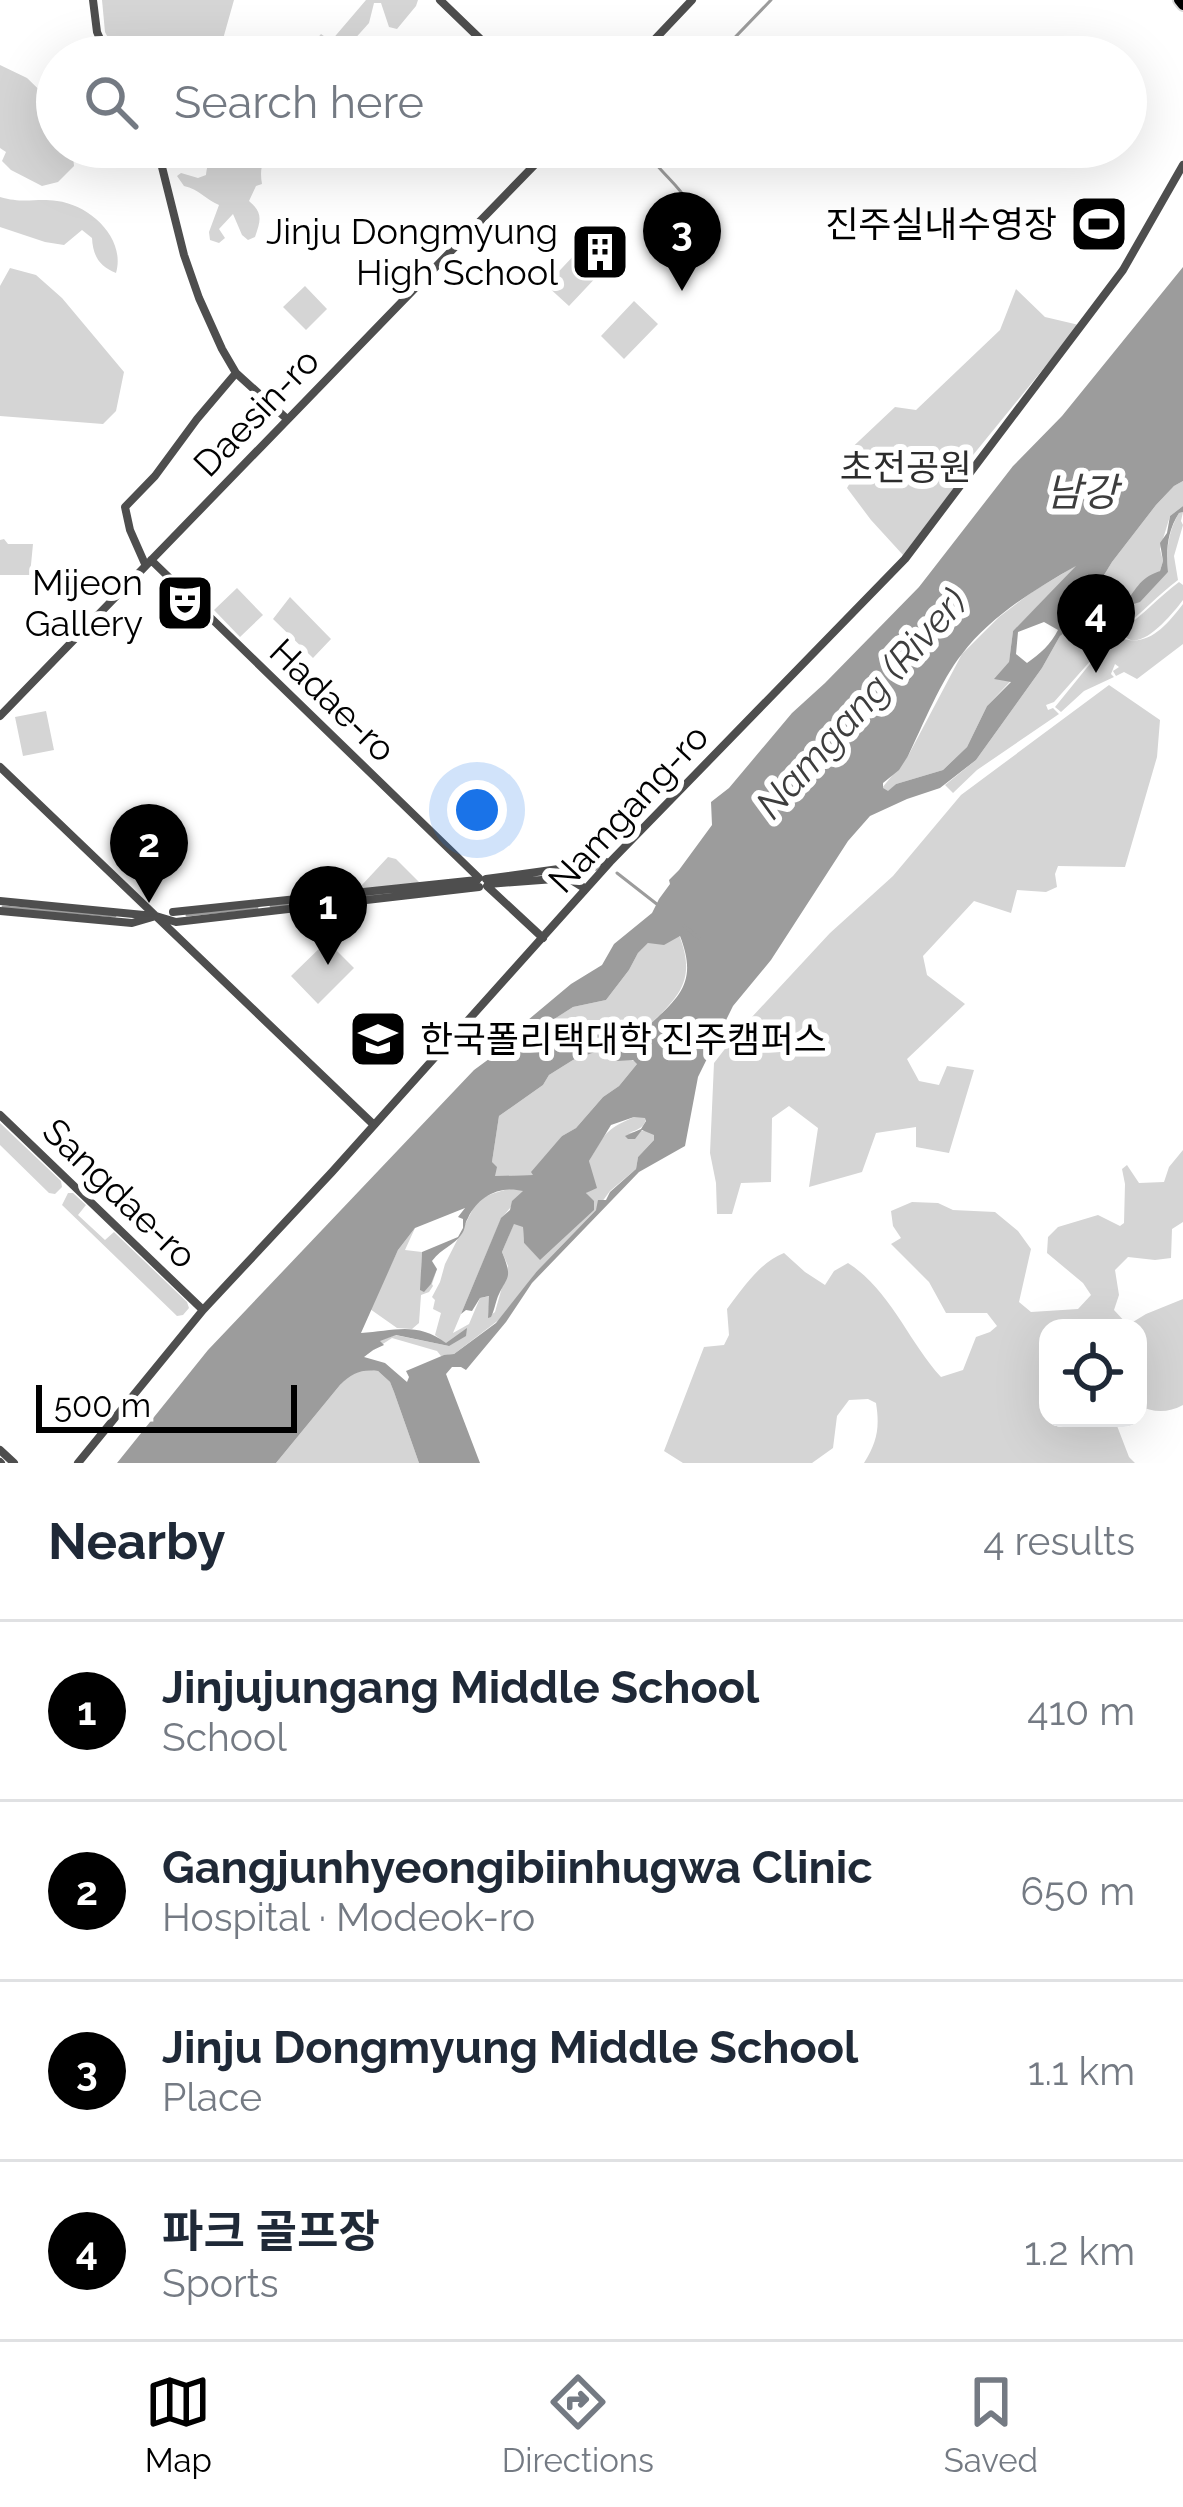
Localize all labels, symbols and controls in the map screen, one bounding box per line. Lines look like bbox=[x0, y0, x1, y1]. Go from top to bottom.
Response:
search box bbox=[36, 36, 1147, 168]
icon: search bbox=[78, 69, 144, 135]
text: Search here bbox=[174, 76, 424, 129]
pin: 3 bbox=[643, 192, 721, 291]
sports icon: 진주실내수영장 bbox=[1068, 193, 1130, 255]
place label: 진주실내수영장 bbox=[825, 203, 1057, 245]
place label: Jinju Dongmyung High School bbox=[266, 210, 558, 293]
building icon: Jinju Dongmyung High School bbox=[569, 221, 631, 283]
street label: Daesin-ro bbox=[185, 339, 327, 485]
park label: 초전공원 bbox=[840, 446, 972, 488]
water label: 남강 bbox=[1046, 469, 1123, 515]
place label: Mijeon Gallery bbox=[25, 561, 143, 644]
theatre icon: Mijeon Gallery bbox=[154, 572, 216, 634]
pin: 4 bbox=[1057, 574, 1135, 673]
water label: Namgang (River) bbox=[746, 579, 976, 827]
street label: Hadae-ro bbox=[262, 630, 404, 770]
street label: Namgang-ro bbox=[540, 715, 716, 901]
your location bbox=[447, 780, 507, 840]
pin: 2 bbox=[110, 804, 188, 903]
pin: 1 bbox=[289, 866, 367, 965]
school or university icon: 한국폴리택대학 진주캠퍼스 bbox=[347, 1008, 409, 1070]
place label: 한국폴리택대학 진주캠퍼스 bbox=[420, 1018, 827, 1060]
street label: Sangdae-ro bbox=[35, 1110, 205, 1276]
map controls bbox=[1039, 1319, 1147, 1427]
button: locate bbox=[1039, 1319, 1147, 1427]
scale bar bbox=[36, 1379, 297, 1432]
text: 500 m bbox=[54, 1386, 151, 1425]
text: Nearby bbox=[48, 1511, 225, 1571]
text: 4 results bbox=[983, 1518, 1135, 1564]
text: Jinjujungang Middle School bbox=[162, 1661, 759, 1714]
text: 1 bbox=[77, 1688, 97, 1734]
text: 410 m bbox=[1027, 1688, 1135, 1734]
text: School bbox=[162, 1714, 287, 1760]
text: Gangjunhyeongibiinhugwa Clinic bbox=[162, 1841, 873, 1894]
text: 2 bbox=[76, 1868, 98, 1914]
text: 650 m bbox=[1021, 1868, 1135, 1914]
text: Hospital · Modeok-ro bbox=[162, 1894, 535, 1940]
text: Jinju Dongmyung Middle School bbox=[162, 2021, 858, 2074]
text: 3 bbox=[76, 2048, 98, 2094]
text: 1.1 km bbox=[1028, 2048, 1135, 2094]
text: Place bbox=[162, 2074, 262, 2120]
text: 파크 골프장 bbox=[162, 2205, 380, 2258]
text: 4 bbox=[76, 2228, 98, 2274]
text: 1.2 km bbox=[1024, 2228, 1135, 2274]
text: Sports bbox=[162, 2260, 279, 2306]
tab: Map bbox=[145, 2369, 212, 2480]
tab: Directions bbox=[502, 2369, 654, 2480]
tab: Saved bbox=[944, 2369, 1038, 2480]

